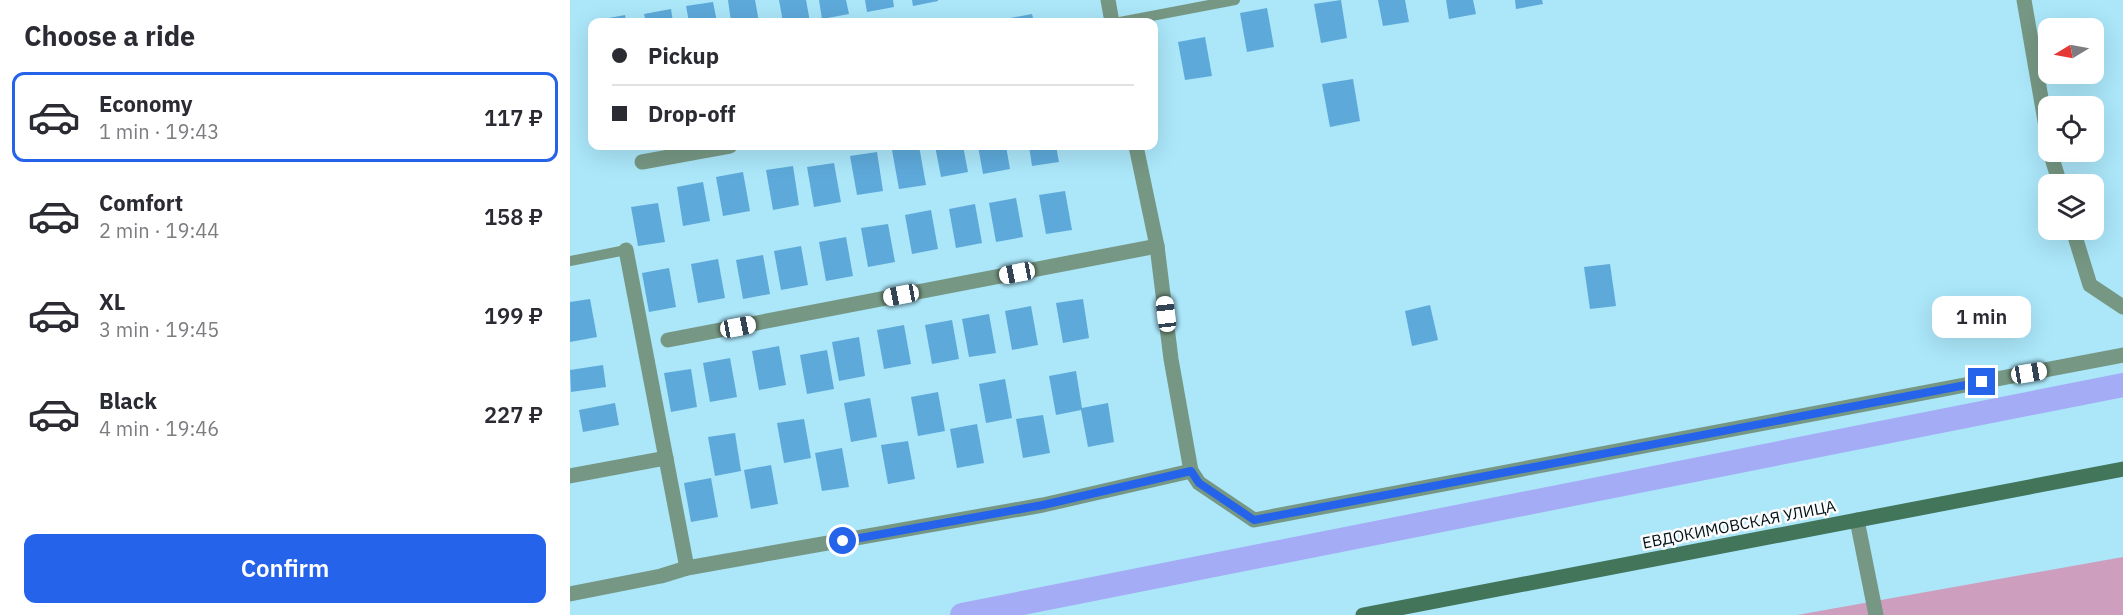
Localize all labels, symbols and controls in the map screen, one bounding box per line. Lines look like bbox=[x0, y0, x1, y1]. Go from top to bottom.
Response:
text: Choose a ride bbox=[24, 18, 195, 53]
north arrow bbox=[2038, 18, 2104, 84]
map controls bbox=[2038, 18, 2104, 240]
text: Pickup bbox=[648, 41, 719, 70]
text: Economy bbox=[99, 89, 193, 118]
icon: car bbox=[27, 90, 81, 144]
button: locate bbox=[2038, 96, 2104, 162]
text: Drop-off bbox=[648, 99, 735, 128]
text: 117 ₽ bbox=[484, 103, 543, 132]
text: 1 min · 19:43 bbox=[99, 118, 219, 145]
button: layers bbox=[2038, 174, 2104, 240]
text: Comfort bbox=[99, 188, 183, 217]
icon: car bbox=[27, 189, 81, 243]
text: 158 ₽ bbox=[484, 202, 543, 231]
text: 2 min · 19:44 bbox=[99, 217, 219, 244]
car bbox=[998, 261, 1036, 285]
car bbox=[882, 283, 920, 307]
text: XL bbox=[99, 287, 125, 316]
icon: car bbox=[27, 288, 81, 342]
car bbox=[1155, 295, 1177, 333]
callout: 1 min bbox=[1932, 295, 2032, 337]
text: 199 ₽ bbox=[484, 301, 543, 330]
text: 1 min bbox=[1956, 303, 2007, 330]
car bbox=[719, 315, 757, 339]
text: 3 min · 19:45 bbox=[99, 316, 219, 343]
car bbox=[2010, 361, 2048, 385]
route end bbox=[1968, 368, 1995, 395]
text: Black bbox=[99, 386, 157, 415]
icon: car bbox=[27, 387, 81, 441]
text: 227 ₽ bbox=[484, 400, 543, 429]
text: 4 min · 19:46 bbox=[99, 415, 219, 442]
street label: ЕВДОКИМОВСКАЯ УЛИЦА bbox=[1641, 495, 1837, 553]
route start bbox=[829, 527, 856, 554]
button: Confirm bbox=[24, 534, 546, 603]

